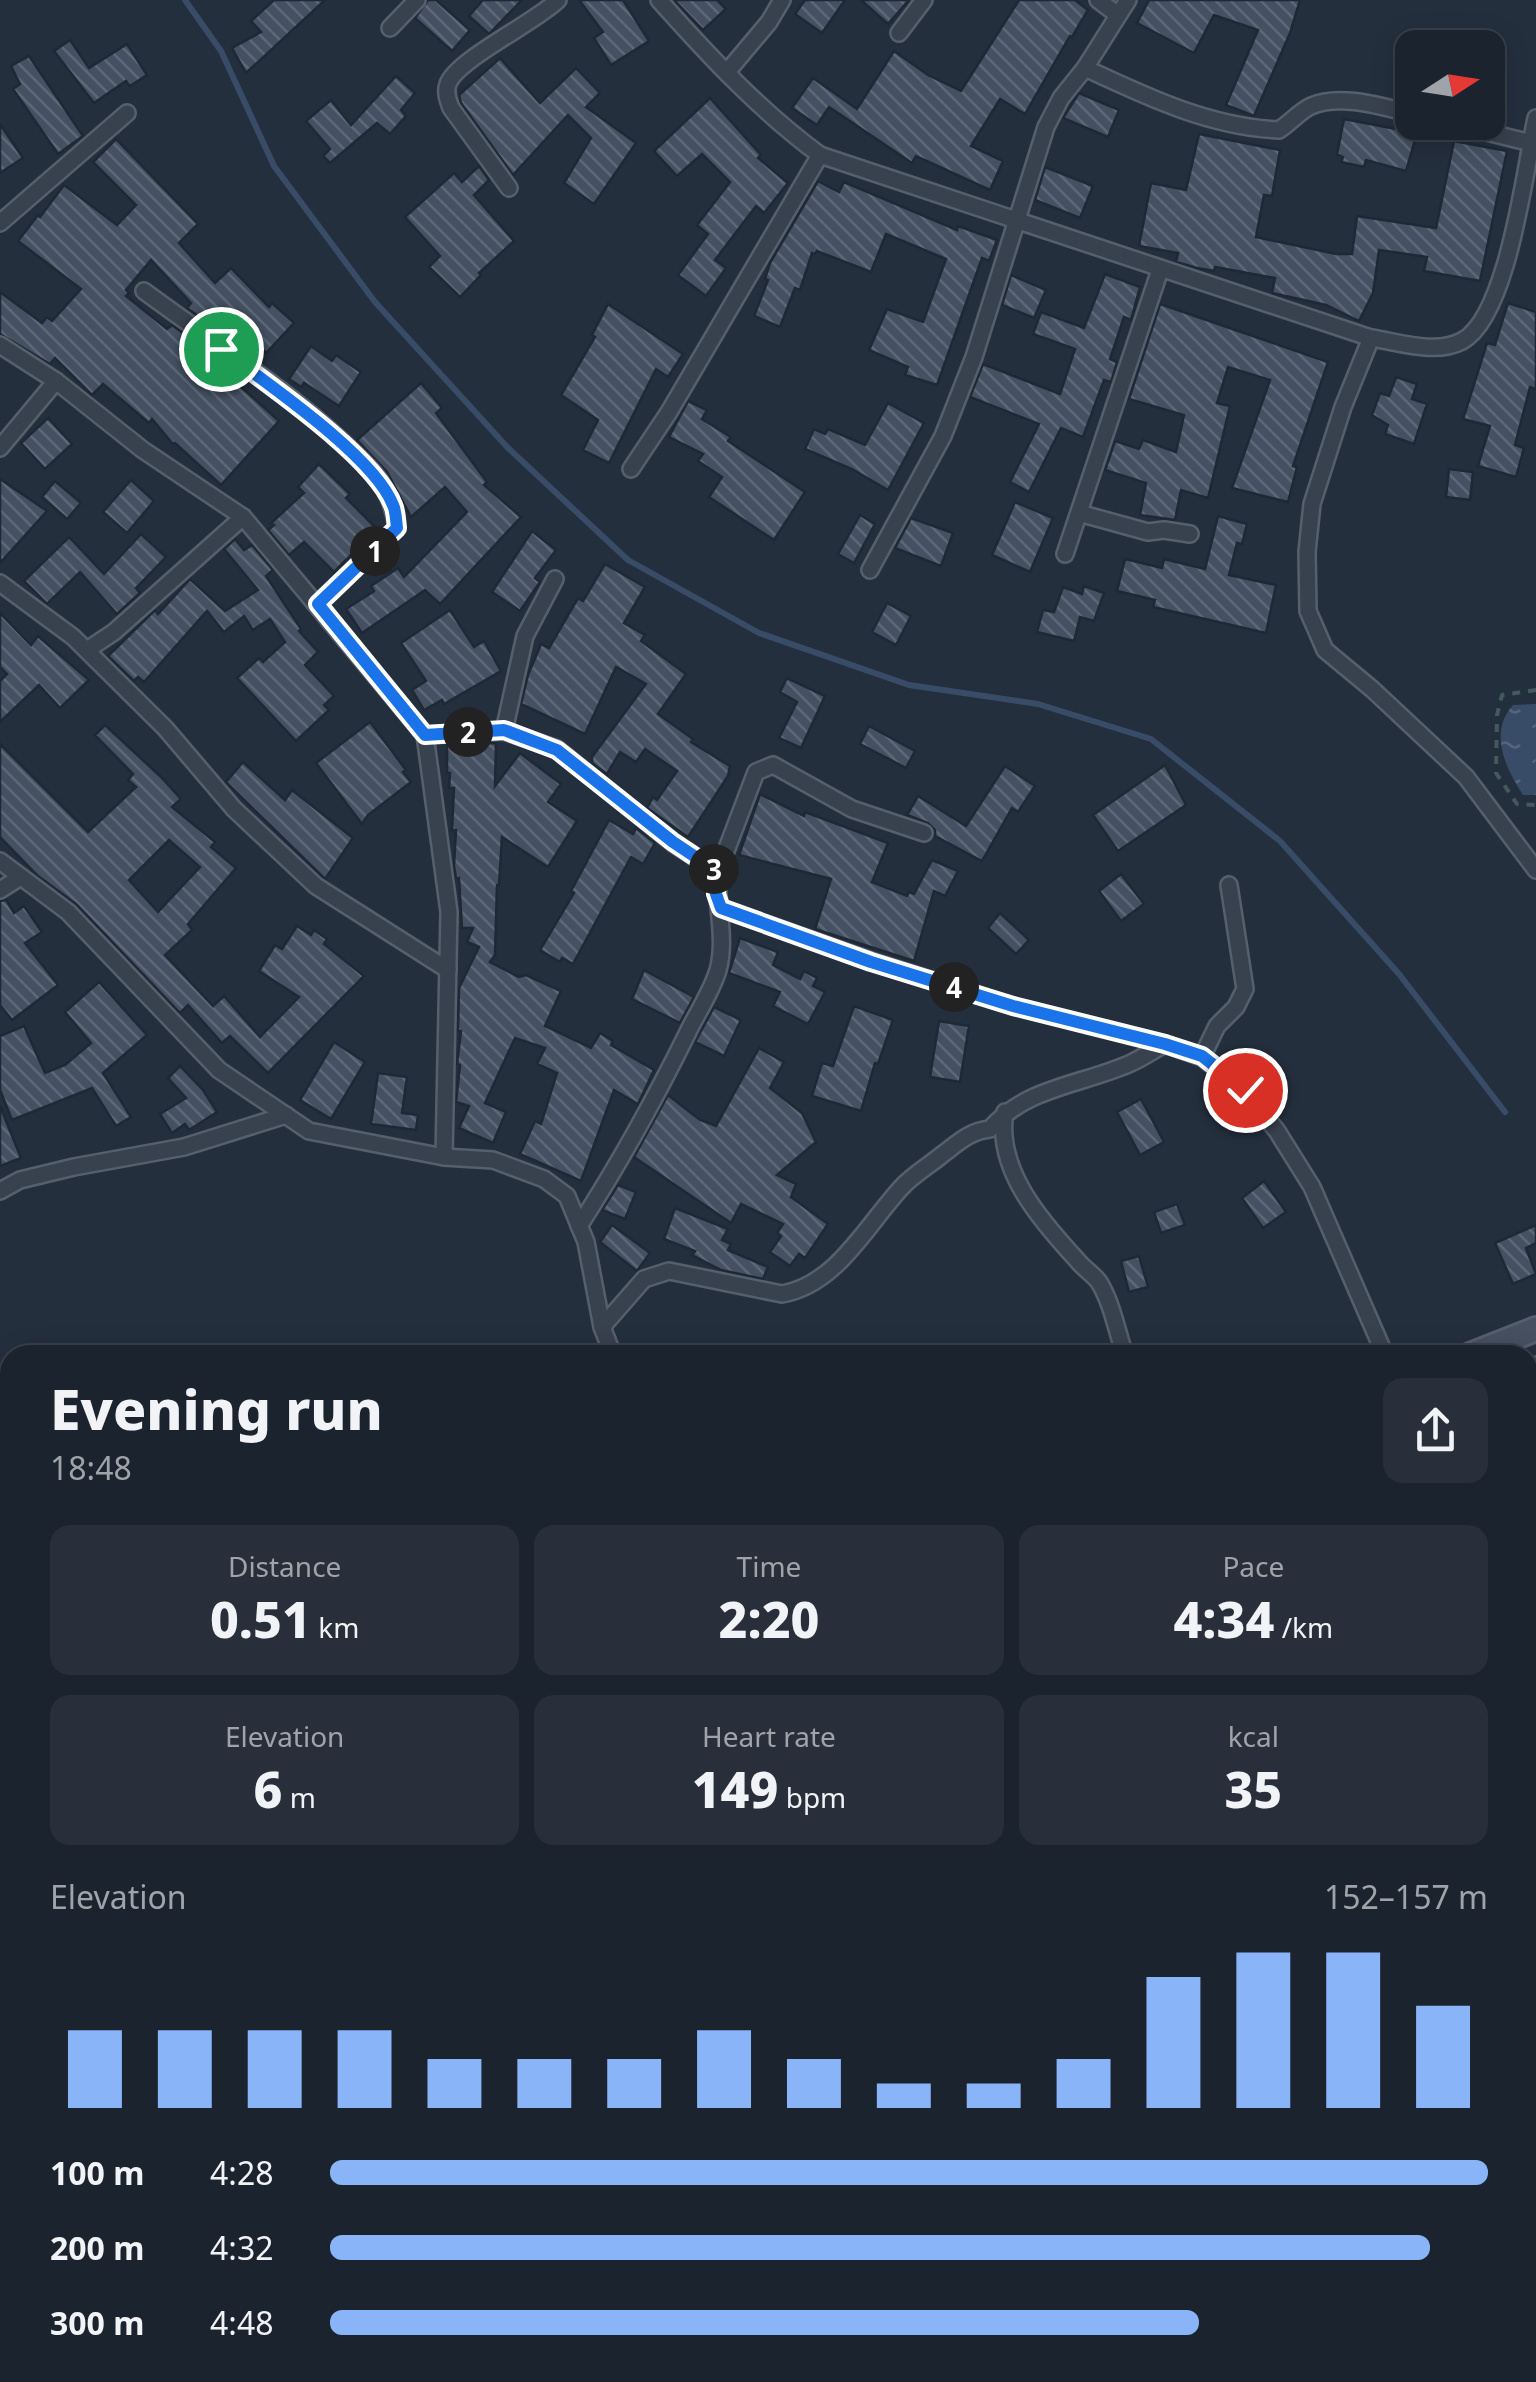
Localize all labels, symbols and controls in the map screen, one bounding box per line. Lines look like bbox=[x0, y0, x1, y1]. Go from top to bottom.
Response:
north arrow bbox=[1395, 30, 1505, 140]
map controls bbox=[1395, 30, 1505, 140]
pin bbox=[179, 307, 264, 392]
icon: arrive bbox=[194, 322, 249, 377]
pin: 1 bbox=[350, 526, 400, 576]
text: 1 bbox=[367, 532, 383, 570]
pin: 2 bbox=[443, 707, 493, 757]
text: 2 bbox=[460, 713, 476, 751]
pin: 3 bbox=[689, 844, 739, 894]
text: 3 bbox=[706, 850, 722, 888]
pin: 4 bbox=[929, 962, 979, 1012]
text: 4 bbox=[946, 968, 962, 1006]
pin bbox=[1203, 1048, 1288, 1133]
icon: check bbox=[1218, 1063, 1273, 1118]
text: Evening run bbox=[50, 1371, 383, 1446]
button: share bbox=[1383, 1378, 1488, 1483]
text: 18:48 bbox=[50, 1446, 132, 1489]
text: Distance bbox=[228, 1547, 341, 1585]
text: Time bbox=[737, 1547, 801, 1585]
text: Pace bbox=[1222, 1547, 1284, 1585]
text: 0.51 bbox=[210, 1585, 311, 1653]
text: 2:20 bbox=[719, 1585, 819, 1653]
text: 4:34 bbox=[1173, 1585, 1274, 1653]
text: km bbox=[311, 1608, 359, 1646]
text: /km bbox=[1274, 1608, 1333, 1646]
text: Elevation bbox=[225, 1717, 344, 1755]
text: Heart rate bbox=[702, 1717, 836, 1755]
text: kcal bbox=[1228, 1717, 1279, 1755]
text: 6 bbox=[253, 1755, 282, 1823]
text: 149 bbox=[692, 1755, 778, 1823]
text: 35 bbox=[1224, 1755, 1282, 1823]
text: m bbox=[282, 1778, 316, 1816]
text: bpm bbox=[778, 1778, 846, 1816]
text: Elevation bbox=[50, 1875, 187, 1918]
text: 152–157 m bbox=[1324, 1875, 1488, 1918]
text: 100 m bbox=[50, 2151, 144, 2194]
text: 4:28 bbox=[210, 2151, 274, 2194]
text: 200 m bbox=[50, 2226, 144, 2269]
text: 4:32 bbox=[210, 2226, 274, 2269]
text: 300 m bbox=[50, 2301, 144, 2344]
text: 4:48 bbox=[210, 2301, 274, 2344]

